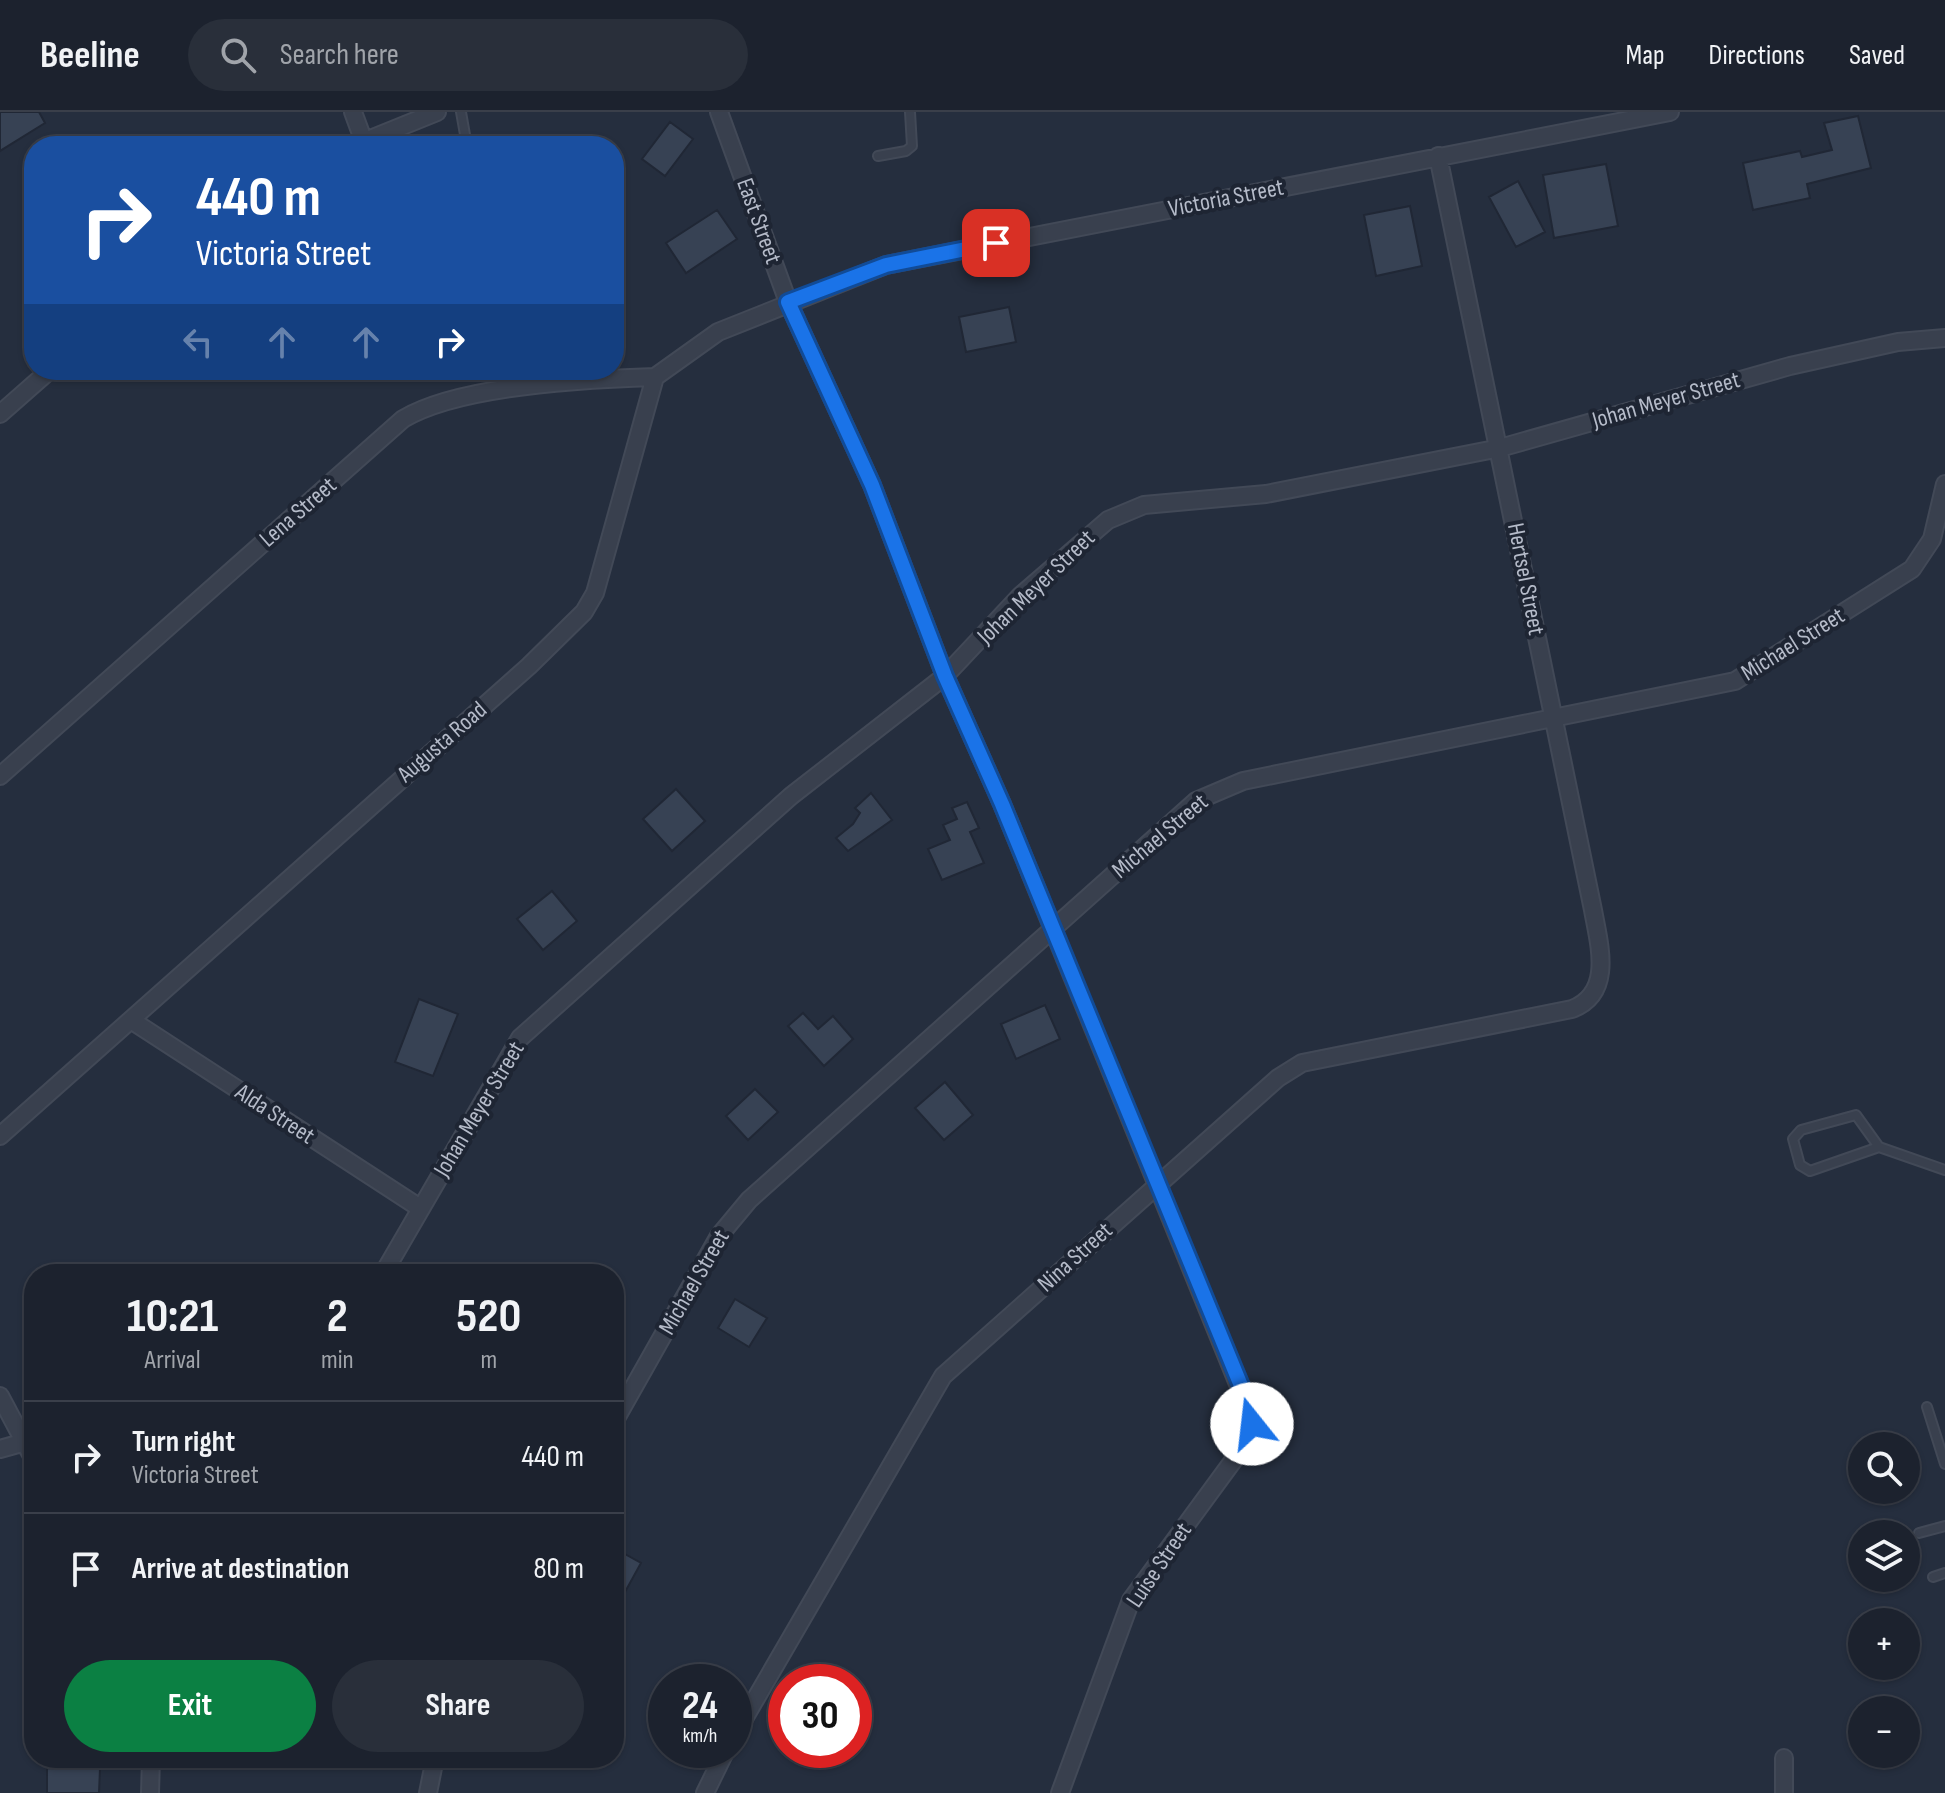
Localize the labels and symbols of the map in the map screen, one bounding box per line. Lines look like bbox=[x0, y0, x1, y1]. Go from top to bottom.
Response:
street label: Victoria Street bbox=[1166, 173, 1286, 223]
street label: East Street bbox=[730, 174, 788, 268]
pin bbox=[962, 209, 1030, 277]
street label: Johan Meyer Street bbox=[1588, 365, 1743, 435]
street label: Lena Street bbox=[254, 471, 342, 553]
street label: Hertsel Street bbox=[1501, 521, 1551, 637]
street label: Johan Meyer Street bbox=[970, 524, 1101, 651]
street label: Michael Street bbox=[1736, 601, 1850, 687]
street label: Augusta Road bbox=[391, 695, 493, 789]
street label: Michael Street bbox=[1106, 787, 1214, 885]
street label: Johan Meyer Street bbox=[427, 1036, 531, 1183]
street label: Alda Street bbox=[229, 1077, 320, 1150]
street label: Nina Street bbox=[1032, 1216, 1118, 1298]
street label: Michael Street bbox=[652, 1224, 736, 1340]
position arrow bbox=[1210, 1382, 1294, 1466]
street label: Luise Street bbox=[1120, 1517, 1198, 1613]
speed limit sign: 30 bbox=[768, 1664, 872, 1768]

